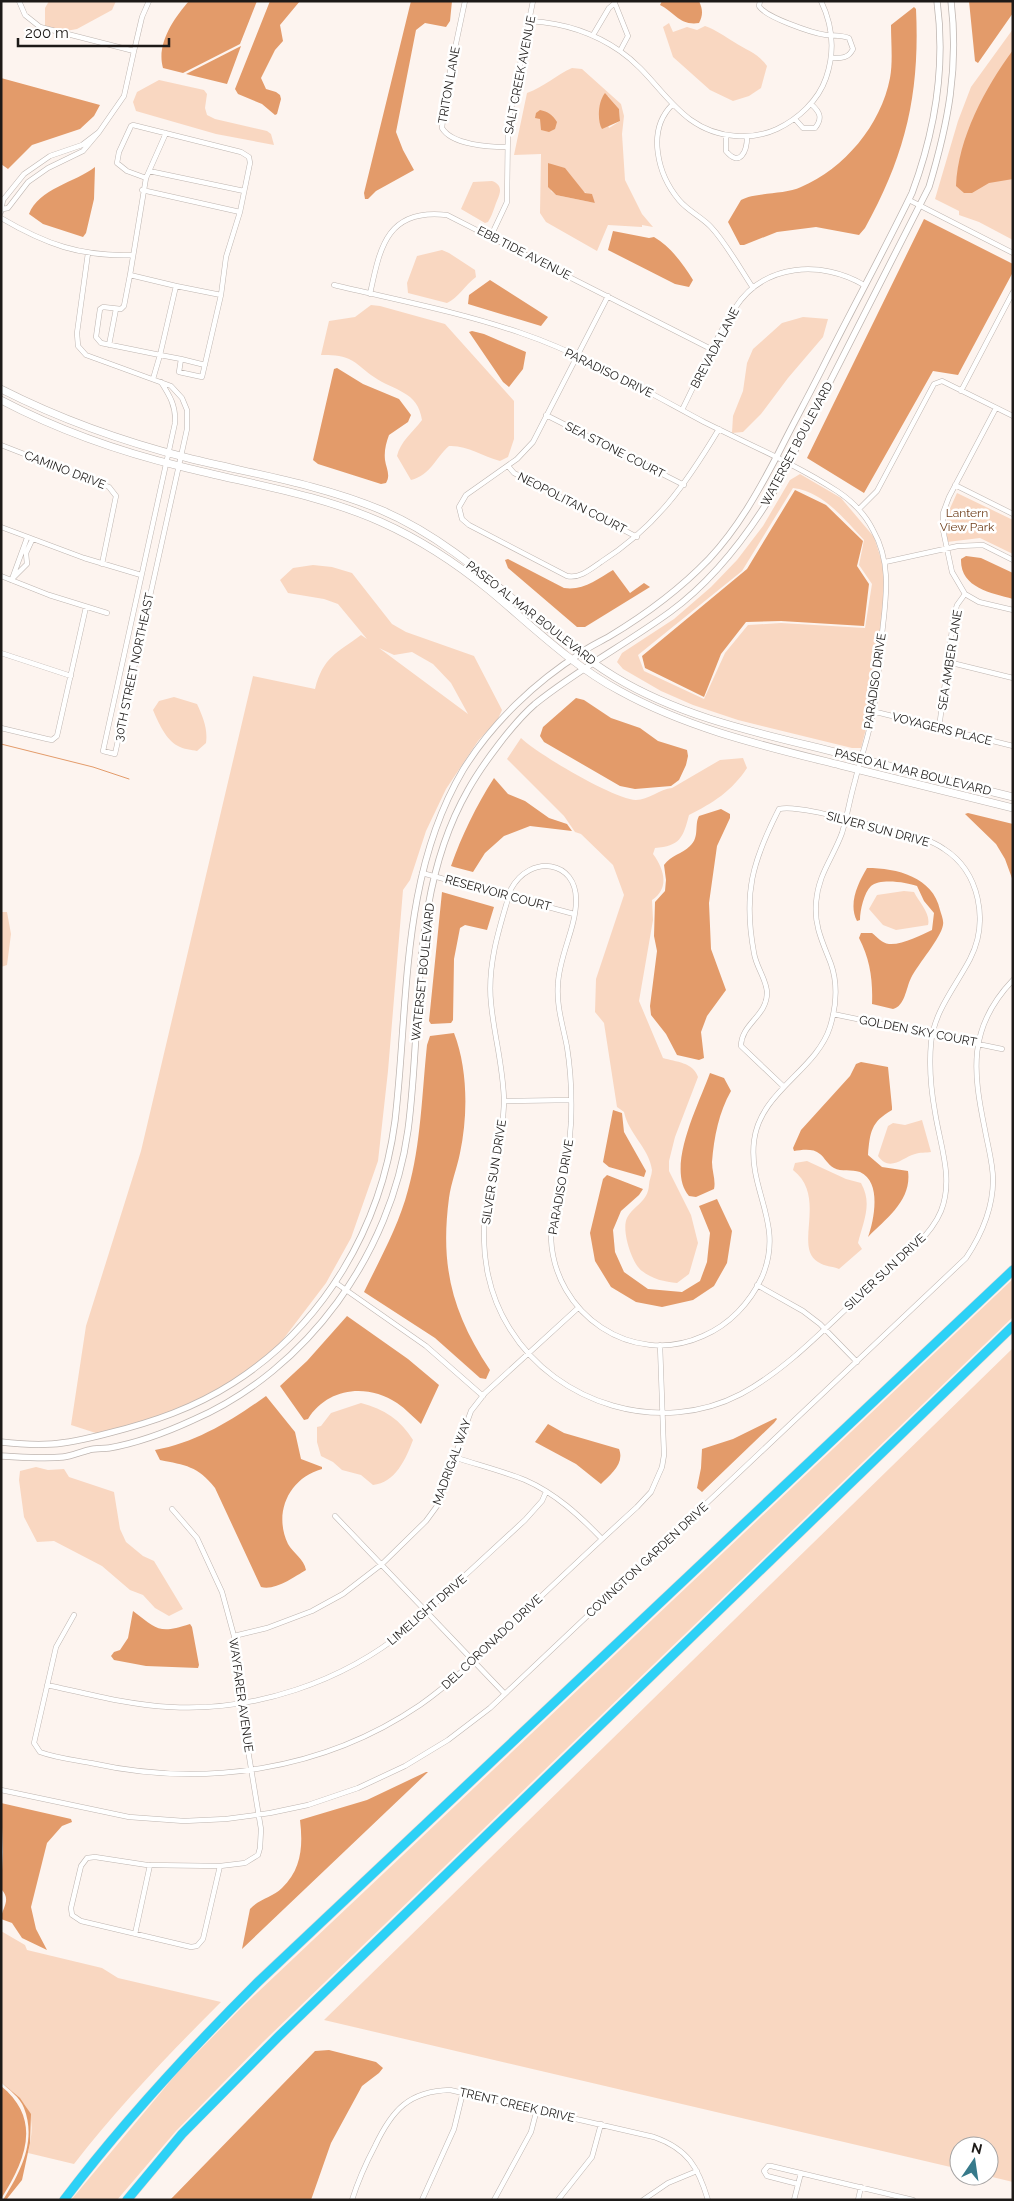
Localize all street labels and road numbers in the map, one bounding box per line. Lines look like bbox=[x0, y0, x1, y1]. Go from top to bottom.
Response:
street label: SALT CREEK AVENUE bbox=[502, 15, 538, 135]
street label: TRITON LANE bbox=[435, 45, 463, 125]
street label: EBB TIDE AVENUE bbox=[475, 223, 573, 283]
street label: BREVADA LANE bbox=[688, 305, 742, 391]
street label: PARADISO DRIVE bbox=[562, 346, 656, 400]
street label: WATERSET BOULEVARD bbox=[758, 379, 836, 508]
street label: SEA STONE COURT bbox=[563, 419, 668, 481]
street label: CAMINO DRIVE bbox=[22, 448, 108, 492]
street label: NEOPOLITAN COURT bbox=[515, 470, 629, 537]
street label: PASEO AL MAR BOULEVARD bbox=[463, 558, 599, 668]
street label: 30TH STREET NORTHEAST bbox=[111, 591, 157, 743]
street label: SEA AMBER LANE bbox=[935, 609, 965, 711]
street label: PARADISO DRIVE bbox=[861, 632, 889, 730]
street label: VOYAGERS PLACE bbox=[890, 710, 994, 748]
street label: PASEO AL MAR BOULEVARD bbox=[833, 746, 993, 798]
street label: SILVER SUN DRIVE bbox=[825, 809, 931, 849]
street label: RESERVOIR COURT bbox=[443, 872, 553, 914]
street label: WATERSET BOULEVARD bbox=[409, 902, 437, 1042]
street label: GOLDEN SKY COURT bbox=[858, 1013, 979, 1049]
street label: SILVER SUN DRIVE bbox=[479, 1119, 509, 1225]
street label: PARADISO DRIVE bbox=[546, 1138, 576, 1236]
street label: SILVER SUN DRIVE bbox=[841, 1231, 929, 1313]
street label: MADRIGAL WAY bbox=[430, 1417, 474, 1507]
street label: COVINGTON GARDEN DRIVE bbox=[583, 1500, 711, 1620]
street label: LIMELIGHT DRIVE bbox=[385, 1572, 469, 1648]
street label: DEL CORONADO DRIVE bbox=[439, 1592, 545, 1692]
street label: WAYFARER AVENUE bbox=[226, 1637, 256, 1753]
street label: TRENT CREEK DRIVE bbox=[458, 2085, 576, 2125]

